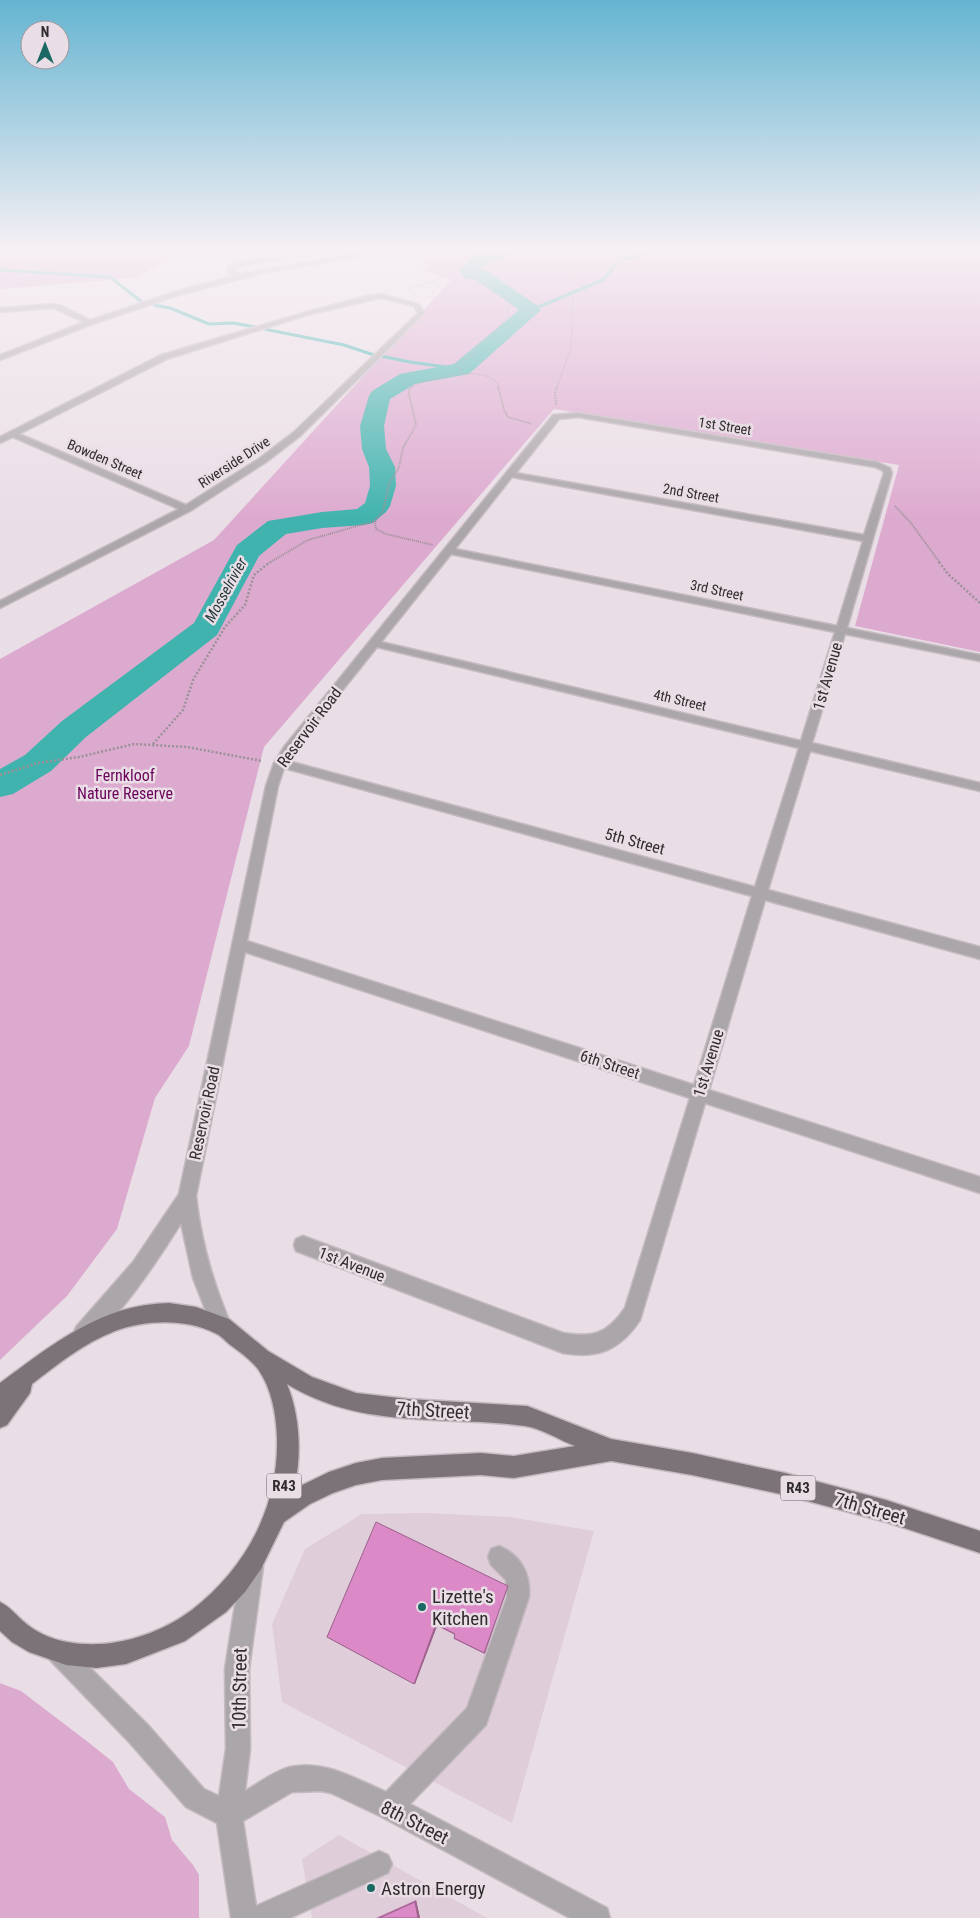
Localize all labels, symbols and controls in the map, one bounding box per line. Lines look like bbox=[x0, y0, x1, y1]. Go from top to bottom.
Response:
north arrow bbox=[20, 20, 70, 70]
text: N bbox=[41, 24, 49, 40]
street label: 1st Street bbox=[697, 414, 753, 438]
street label: Riverside Drive bbox=[195, 433, 273, 491]
street label: Bowden Street bbox=[65, 436, 145, 482]
street label: 2nd Street bbox=[662, 480, 720, 506]
water label: Mosselrivier bbox=[201, 554, 251, 625]
street label: 3rd Street bbox=[689, 577, 745, 603]
street label: 1st Avenue bbox=[809, 640, 846, 712]
street label: Reservoir Road bbox=[273, 684, 346, 771]
street label: 4th Street bbox=[652, 686, 708, 714]
park label: Fernkloof Nature Reserve bbox=[77, 766, 173, 803]
street label: 5th Street bbox=[603, 824, 667, 859]
street label: 1st Avenue bbox=[689, 1027, 728, 1099]
street label: 6th Street bbox=[578, 1046, 642, 1083]
street label: Reservoir Road bbox=[185, 1065, 224, 1161]
street label: 1st Avenue bbox=[316, 1243, 388, 1286]
street label: 7th Street bbox=[396, 1397, 470, 1424]
road number: R43 bbox=[266, 1474, 302, 1498]
road number: R43 bbox=[780, 1476, 816, 1500]
street label: 7th Street bbox=[832, 1487, 908, 1530]
place label: Lizette's Kitchen bbox=[432, 1585, 494, 1630]
marker: Lizette's Kitchen bbox=[416, 1601, 428, 1613]
street label: 10th Street bbox=[227, 1648, 252, 1730]
street label: 8th Street bbox=[377, 1796, 453, 1849]
place label: Astron Energy bbox=[381, 1877, 485, 1900]
marker: Astron Energy bbox=[365, 1882, 377, 1894]

